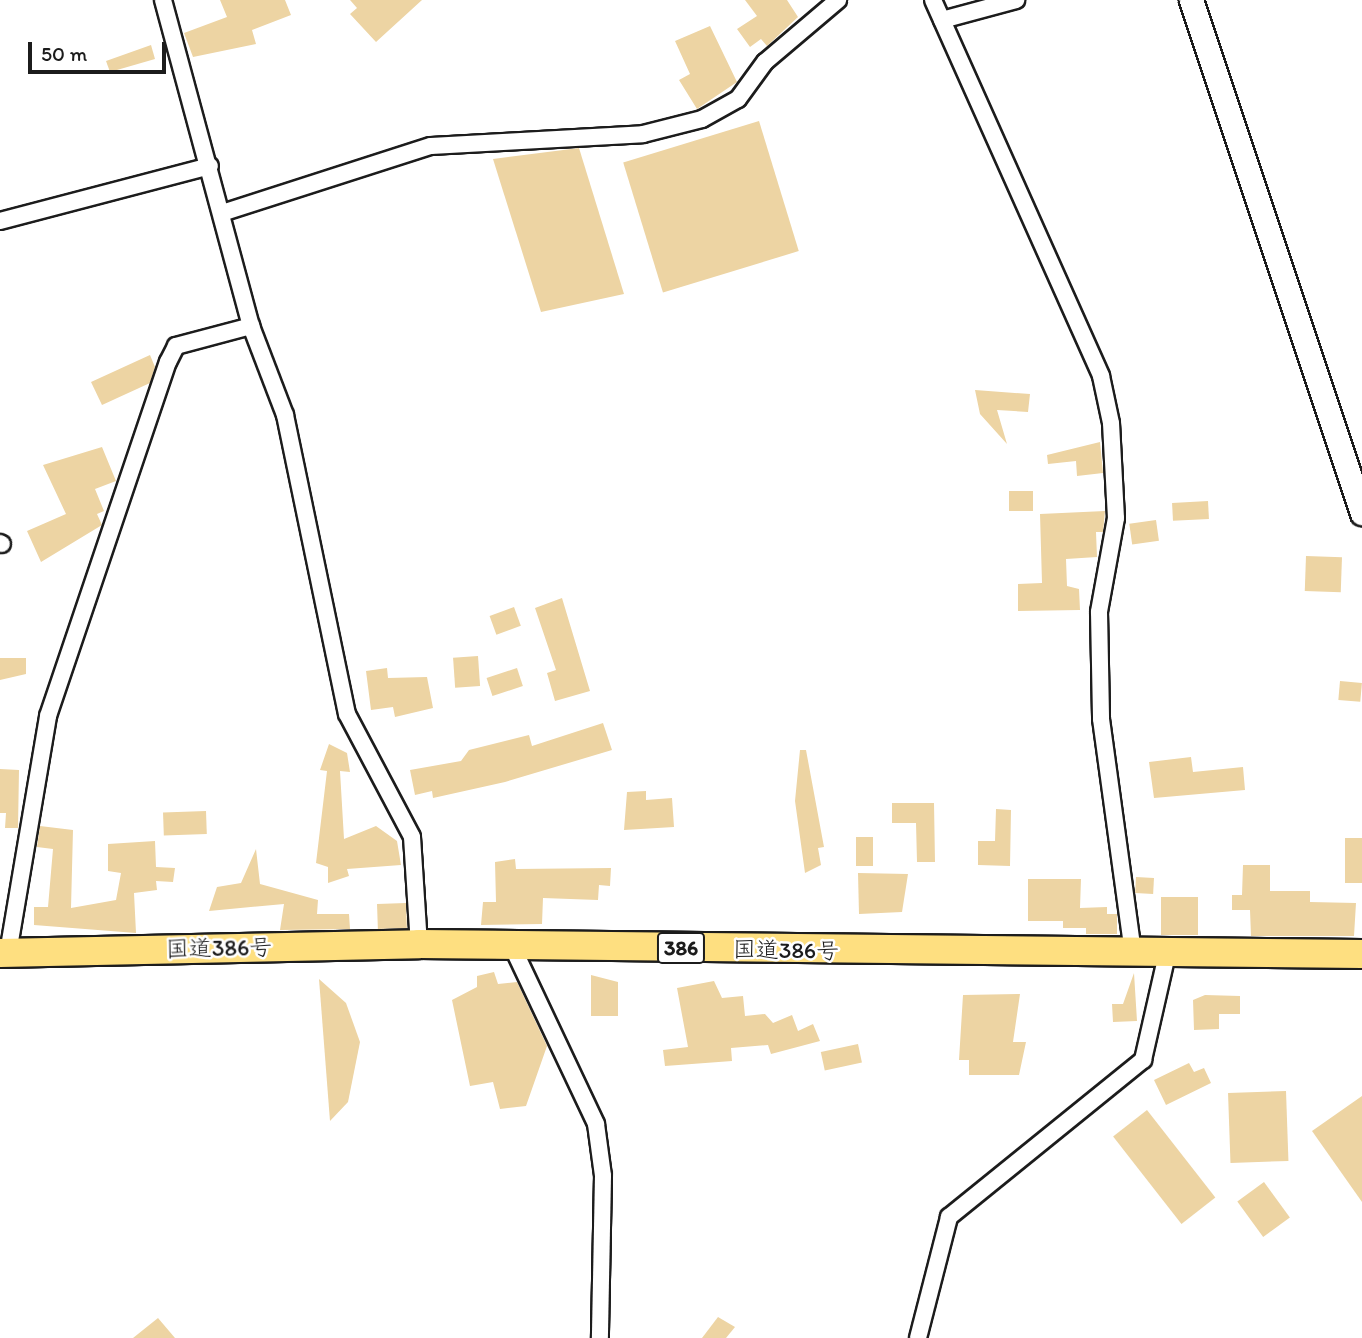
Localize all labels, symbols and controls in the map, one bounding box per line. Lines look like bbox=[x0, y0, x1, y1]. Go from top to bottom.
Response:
scale bar bbox=[32, 28, 170, 72]
text: 50 m bbox=[41, 41, 87, 66]
road number: 386 bbox=[656, 930, 706, 965]
street label: 国道386号 bbox=[166, 933, 272, 963]
street label: 国道386号 bbox=[733, 935, 839, 965]

